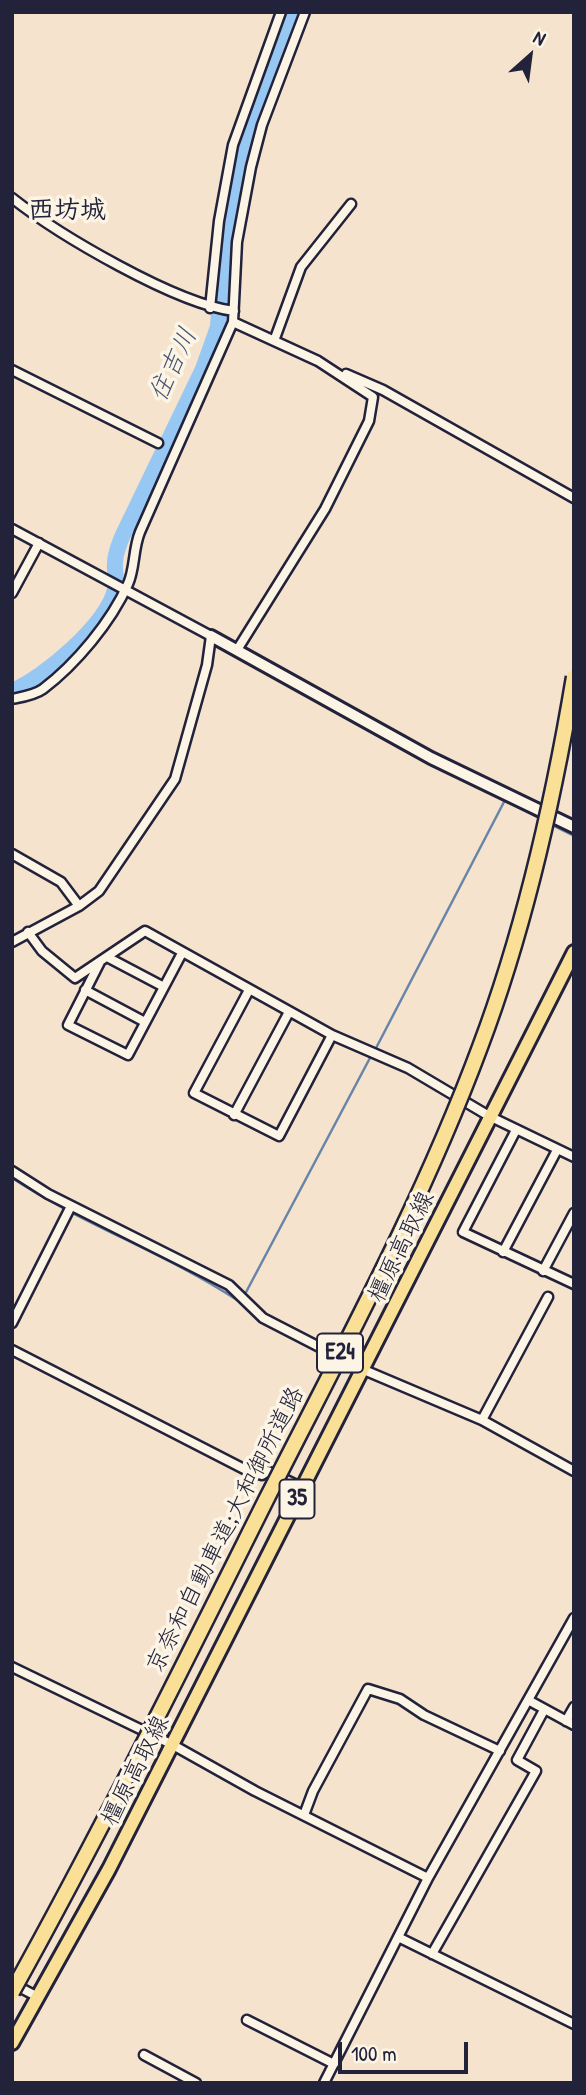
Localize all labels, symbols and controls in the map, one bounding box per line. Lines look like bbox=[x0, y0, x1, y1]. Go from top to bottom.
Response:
north arrow bbox=[495, 21, 565, 91]
text: N bbox=[529, 24, 550, 51]
district label: 西坊城 bbox=[28, 195, 106, 227]
water label: 住吉川 bbox=[143, 323, 205, 407]
street label: 橿原高取線 bbox=[363, 1187, 441, 1307]
road number: E24 bbox=[317, 1334, 363, 1372]
street label: 京奈和自動車道;大和御所道路 bbox=[141, 1382, 311, 1678]
road number: 35 bbox=[280, 1480, 314, 1518]
street label: 橿原高取線 bbox=[96, 1711, 176, 1831]
scale bar bbox=[341, 2028, 470, 2072]
text: 100 m bbox=[351, 2039, 397, 2068]

